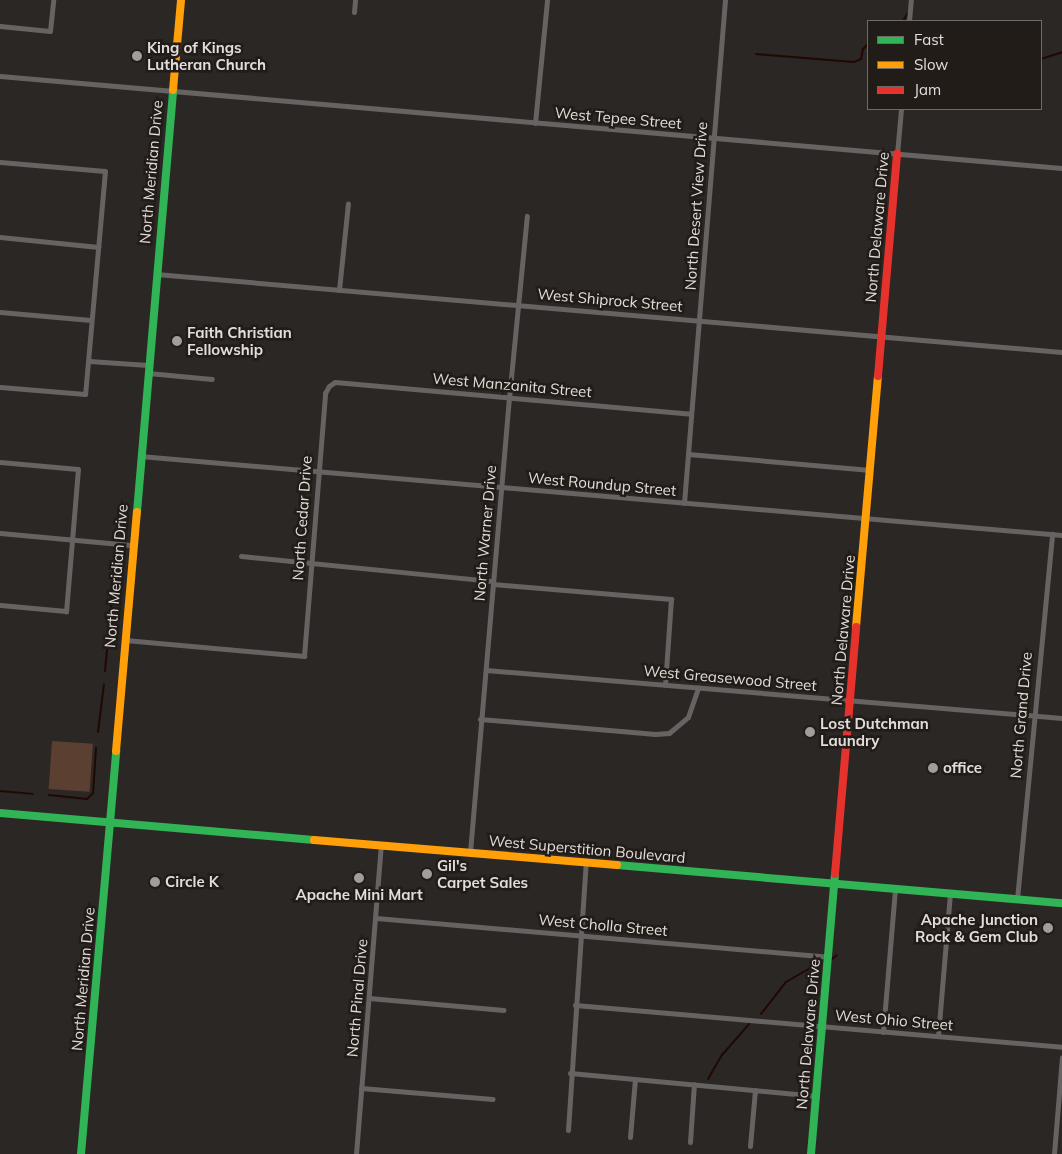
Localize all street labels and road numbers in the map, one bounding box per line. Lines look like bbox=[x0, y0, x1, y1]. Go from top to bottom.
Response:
street label: North Meridian Drive bbox=[136, 99, 166, 245]
street label: West Tepee Street bbox=[554, 103, 682, 133]
street label: North Desert View Drive bbox=[681, 121, 711, 291]
street label: North Delaware Drive bbox=[861, 151, 893, 303]
street label: West Shiprock Street bbox=[537, 285, 683, 315]
street label: West Manzanita Street bbox=[432, 369, 592, 401]
street label: North Cedar Drive bbox=[289, 455, 315, 581]
street label: North Warner Drive bbox=[470, 464, 500, 602]
street label: West Roundup Street bbox=[527, 469, 677, 499]
street label: North Meridian Drive bbox=[101, 503, 131, 649]
street label: North Delaware Drive bbox=[827, 554, 859, 706]
street label: North Grand Drive bbox=[1007, 651, 1035, 779]
street label: West Greasewood Street bbox=[643, 661, 817, 695]
street label: West Superstition Boulevard bbox=[488, 831, 686, 867]
street label: North Meridian Drive bbox=[68, 906, 98, 1052]
street label: West Cholla Street bbox=[538, 910, 668, 940]
street label: North Pinal Drive bbox=[343, 938, 371, 1058]
street label: North Delaware Drive bbox=[792, 958, 824, 1110]
street label: West Ohio Street bbox=[834, 1006, 954, 1034]

